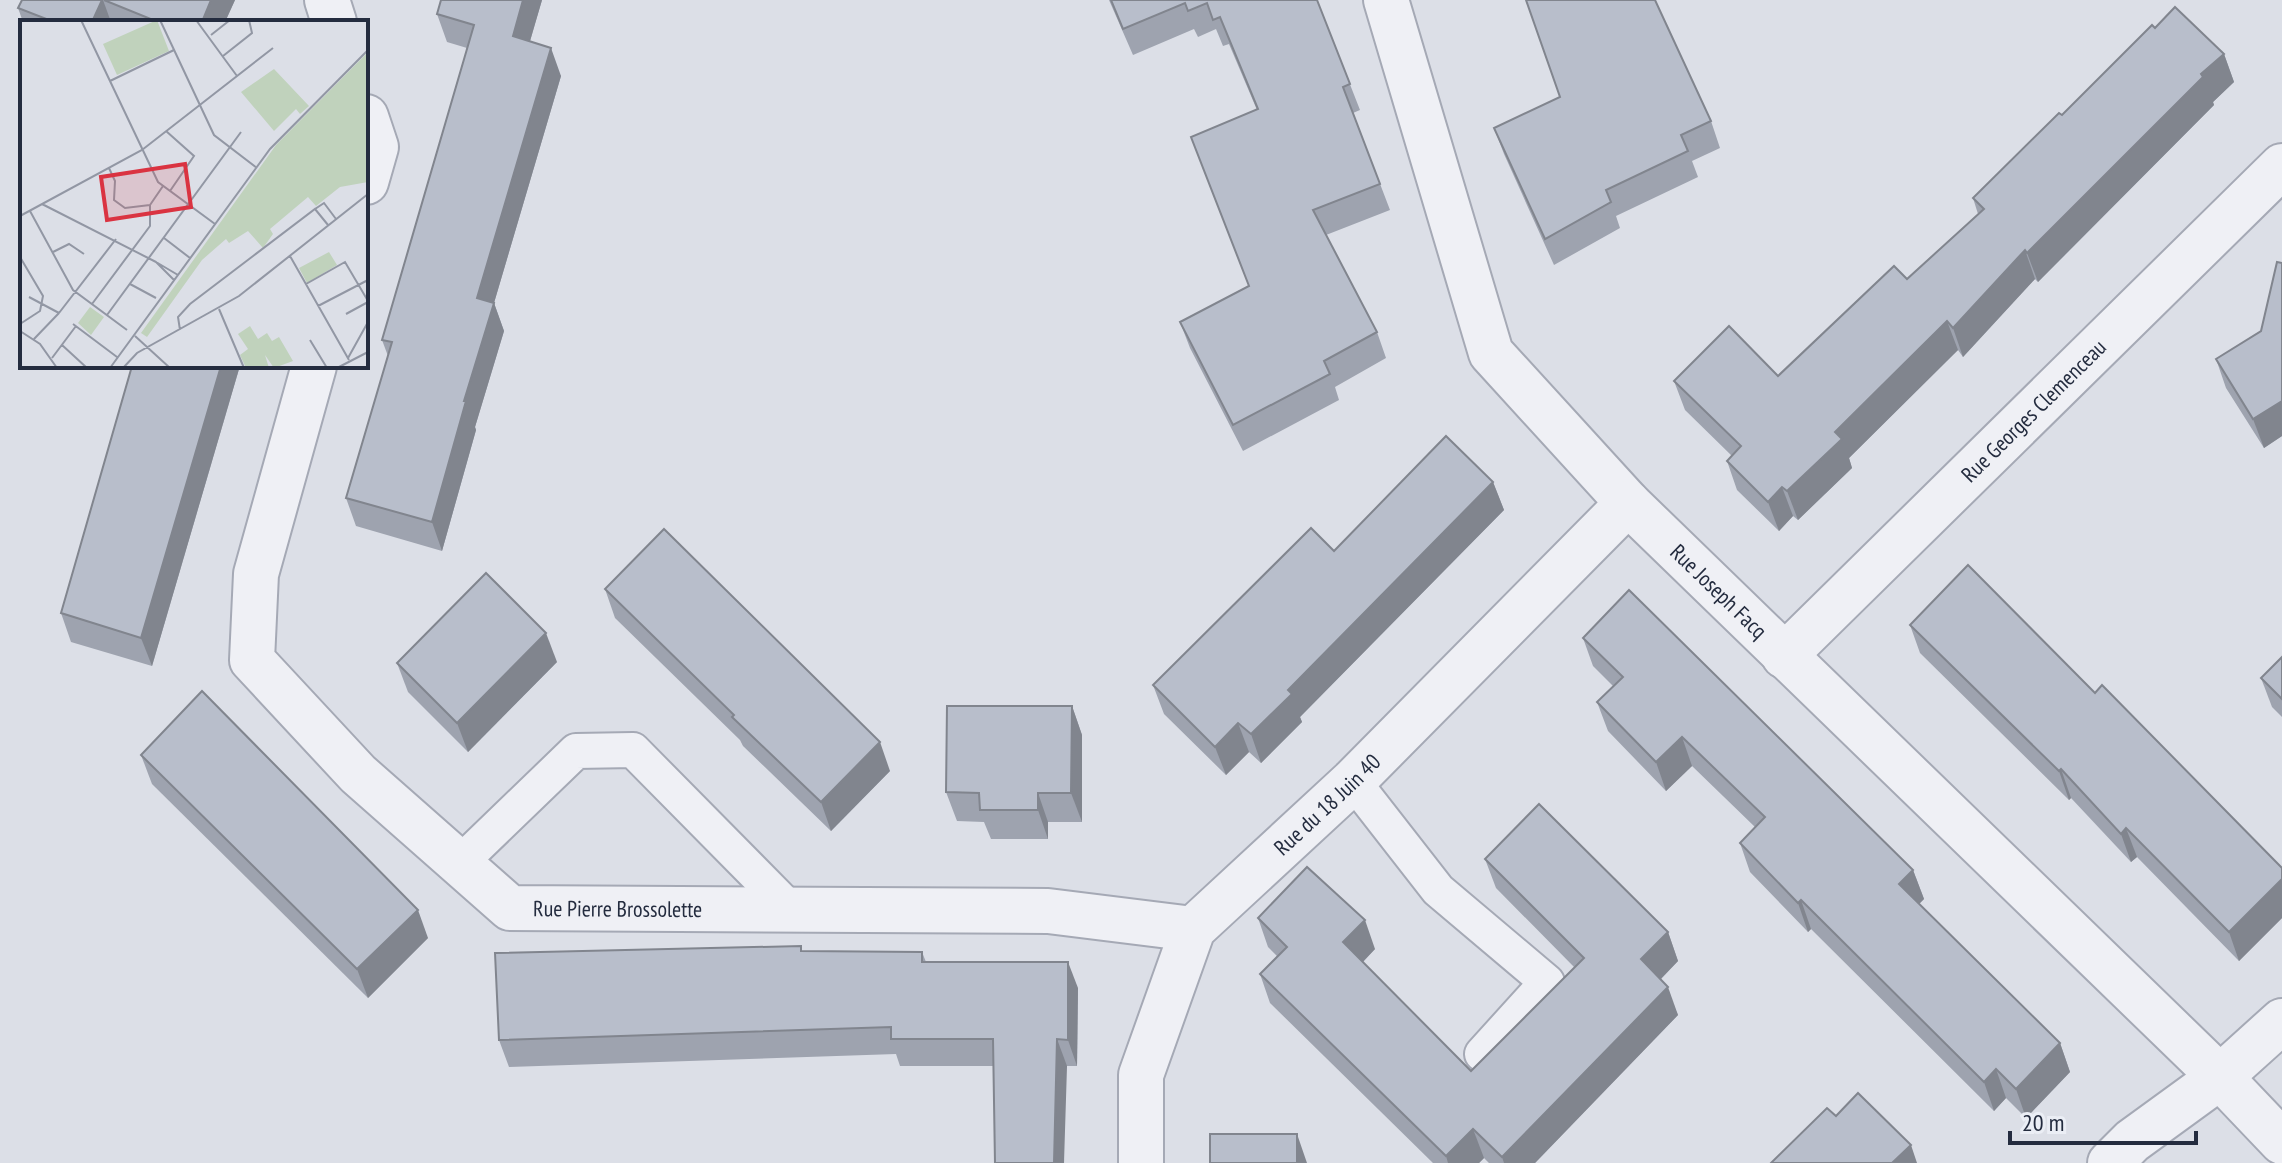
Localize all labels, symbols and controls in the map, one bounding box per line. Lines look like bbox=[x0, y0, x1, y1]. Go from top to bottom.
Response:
inset map bbox=[20, 20, 368, 368]
street label: Rue Georges Clemenceau bbox=[1955, 333, 2112, 488]
street label: Rue Joseph Facq bbox=[1665, 538, 1773, 644]
street label: Rue du 18 Juin 40 bbox=[1268, 748, 1386, 861]
street label: Rue Pierre Brossolette bbox=[533, 894, 702, 923]
scale bar bbox=[2010, 1095, 2196, 1145]
text: 20 m bbox=[2022, 1107, 2064, 1138]

